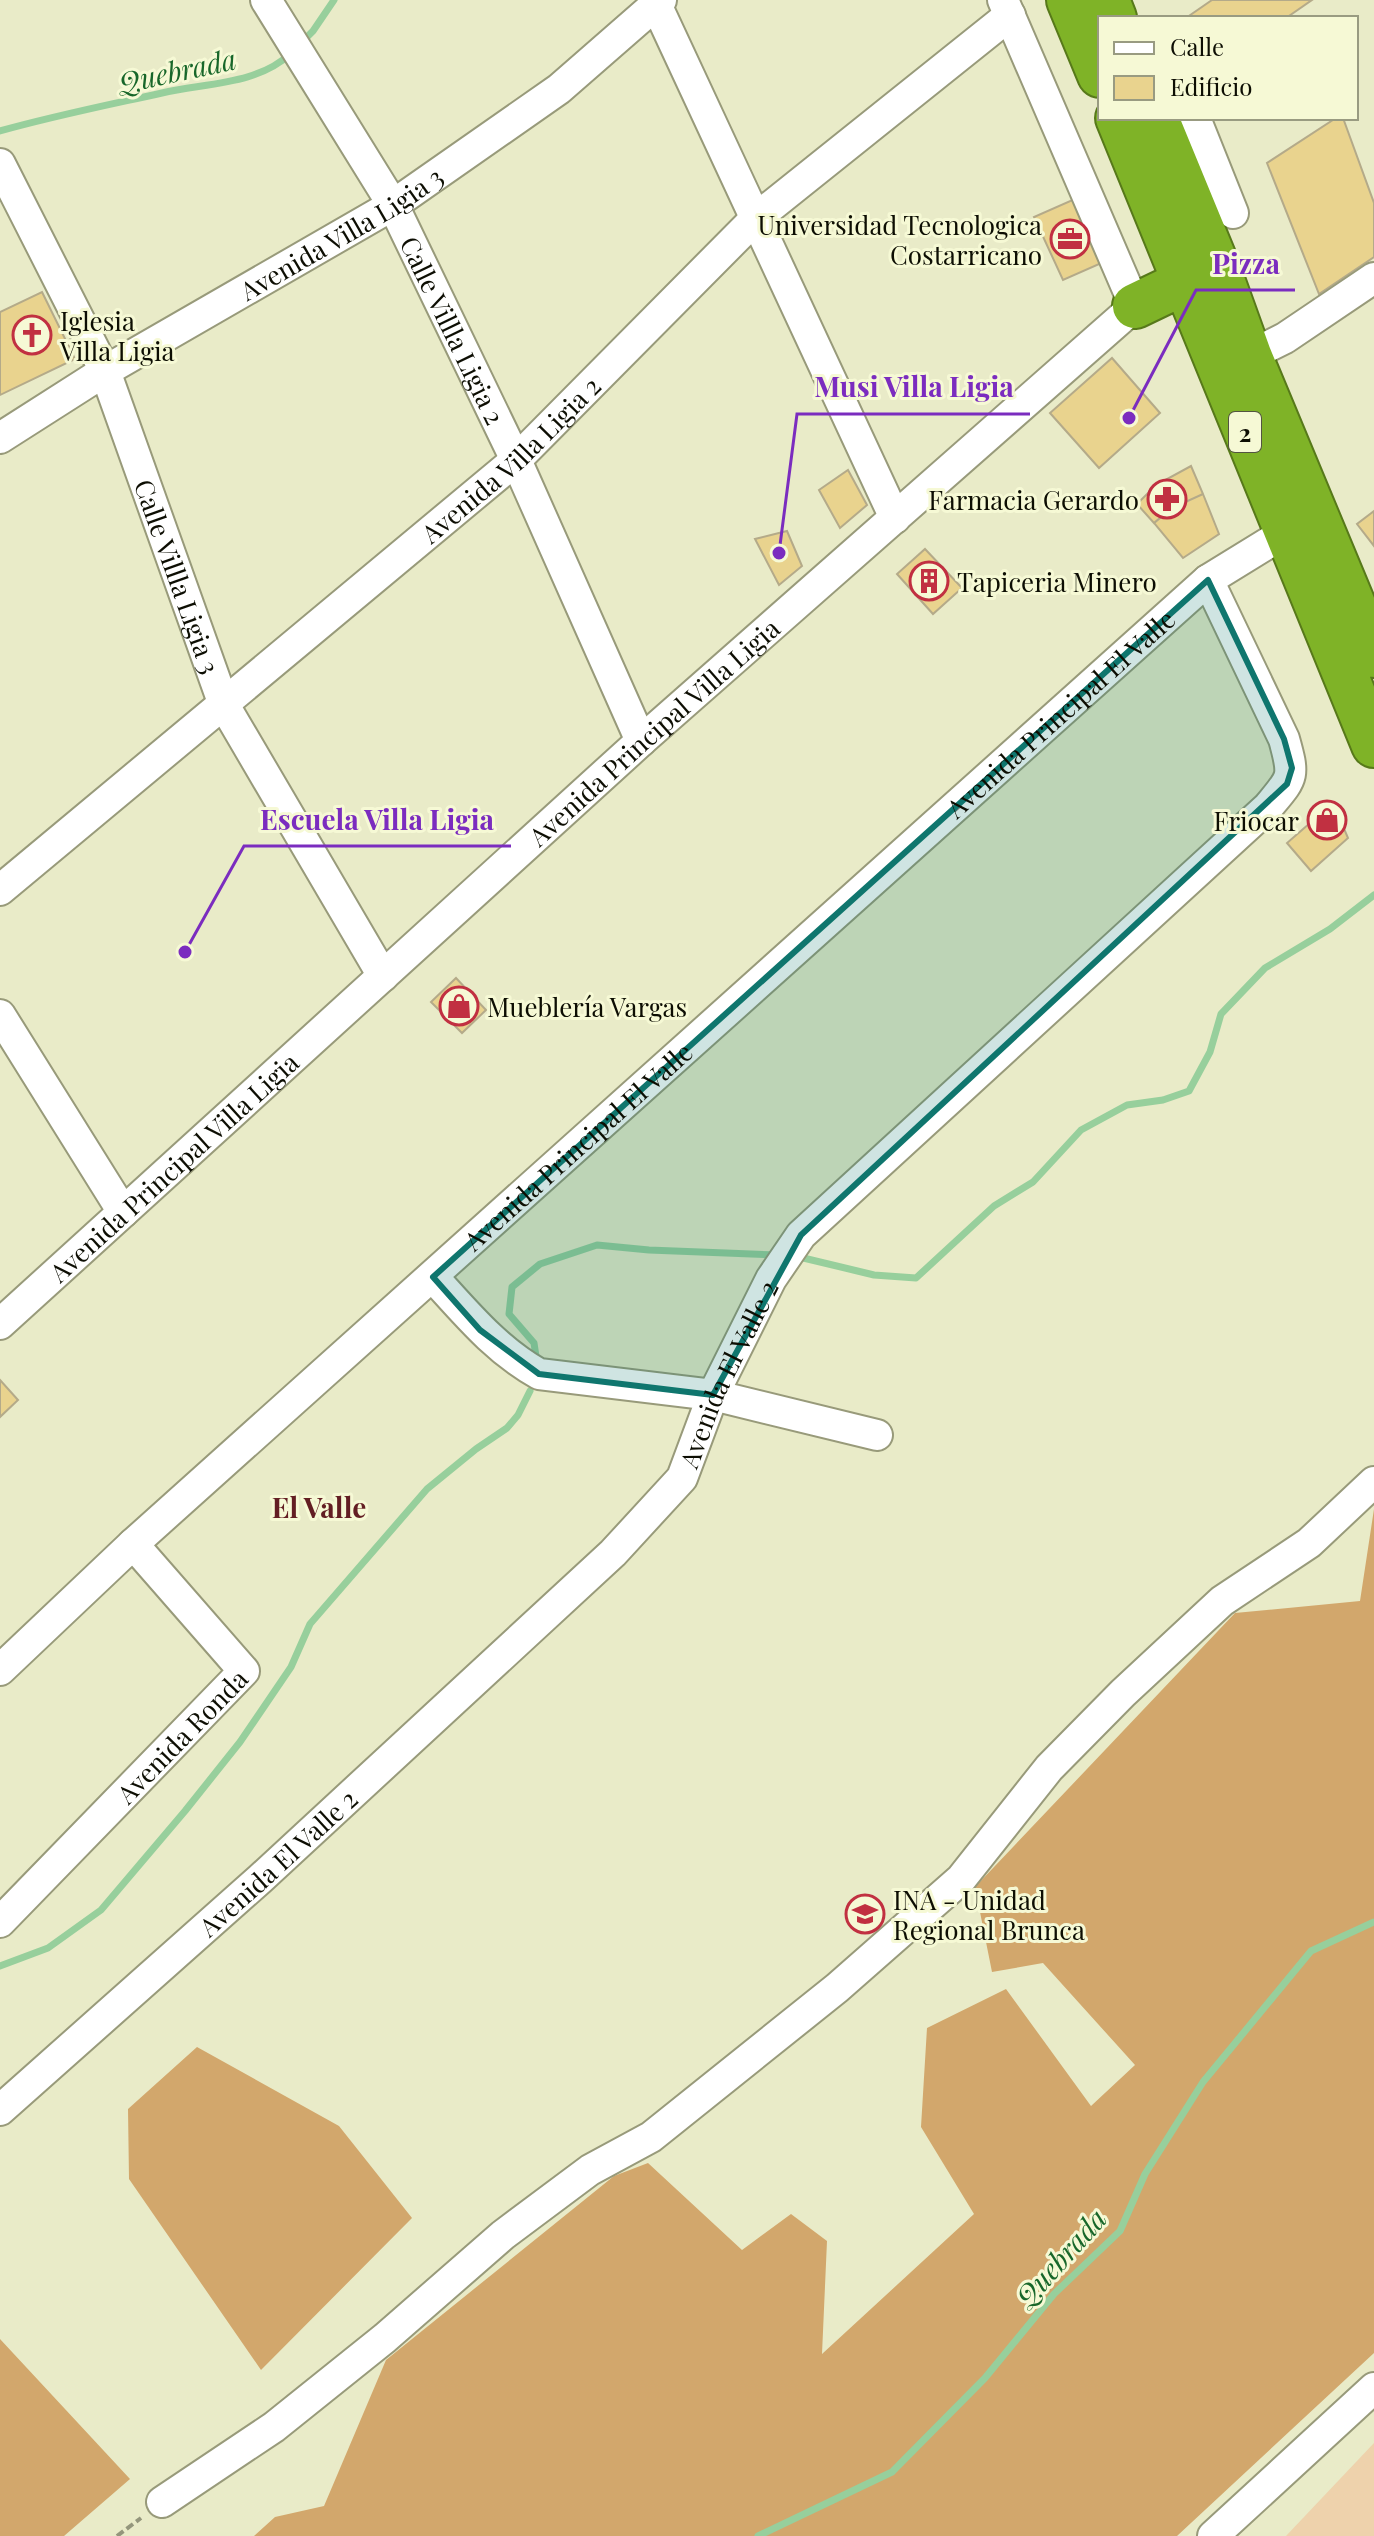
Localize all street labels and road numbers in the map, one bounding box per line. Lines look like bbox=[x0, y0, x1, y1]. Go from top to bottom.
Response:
street label: Avenida Villa Ligia 3 bbox=[232, 158, 449, 308]
street label: Calle Villla Ligia 2 bbox=[393, 230, 514, 430]
street label: Avenida Villa Ligia 2 bbox=[412, 368, 607, 551]
road number: 2 bbox=[1229, 412, 1261, 452]
street label: Calle Villla Ligia 3 bbox=[127, 474, 229, 678]
street label: Avenida Principal El Valle bbox=[937, 601, 1182, 825]
street label: Avenida Principal Villa Ligia bbox=[520, 610, 786, 854]
street label: Avenida Principal El Valle bbox=[455, 1034, 699, 1258]
street label: Avenida Principal Villa Ligia bbox=[40, 1044, 305, 1290]
street label: Avenida El Valle 2 bbox=[670, 1274, 785, 1473]
street label: Avenida Ronda bbox=[107, 1661, 254, 1811]
street label: Avenida El Valle 2 bbox=[190, 1781, 364, 1944]

